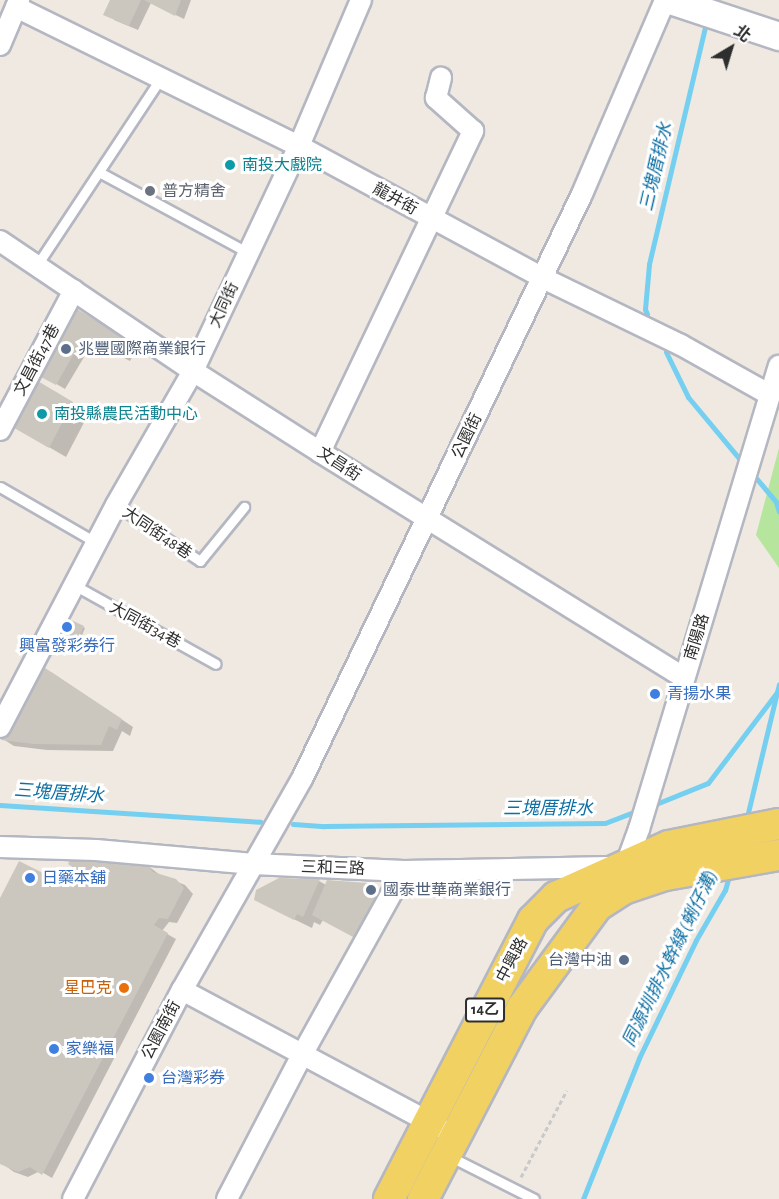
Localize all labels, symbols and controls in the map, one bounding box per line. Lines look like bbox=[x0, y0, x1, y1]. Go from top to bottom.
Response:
north arrow bbox=[701, 18, 761, 78]
text: 北 bbox=[731, 23, 753, 45]
water label: 三塊厝排水 bbox=[636, 121, 678, 213]
place label: 南投大戲院 bbox=[242, 155, 322, 175]
marker: 南投大戲院 bbox=[223, 158, 237, 172]
street label: 龍井街 bbox=[369, 179, 421, 219]
place label: 普方精舍 bbox=[162, 181, 226, 201]
marker: 普方精舍 bbox=[143, 184, 157, 198]
street label: 大同街 bbox=[205, 279, 243, 331]
street label: 文昌街47巷 bbox=[10, 321, 64, 399]
place label: 兆豐國際商業銀行 bbox=[78, 339, 206, 359]
marker: 兆豐國際商業銀行 bbox=[59, 342, 73, 356]
place label: 南投縣農民活動中心 bbox=[54, 404, 198, 424]
marker: 南投縣農民活動中心 bbox=[35, 407, 49, 421]
street label: 公園街 bbox=[448, 410, 486, 462]
street label: 文昌街 bbox=[314, 443, 364, 485]
street label: 大同街48巷 bbox=[119, 503, 195, 563]
street label: 大同街34巷 bbox=[106, 598, 184, 652]
street label: 南陽路 bbox=[681, 611, 713, 663]
marker: 興富發彩券行 bbox=[60, 620, 74, 634]
place label: 興富發彩券行 bbox=[19, 636, 115, 656]
place label: 青揚水果 bbox=[667, 684, 731, 704]
marker: 青揚水果 bbox=[648, 687, 662, 701]
water label: 三塊厝排水 bbox=[13, 780, 105, 808]
water label: 三塊厝排水 bbox=[503, 798, 593, 820]
street label: 三和三路 bbox=[301, 857, 365, 879]
water label: 同源圳排水幹線 (蜊仔溝) bbox=[619, 867, 723, 1051]
place label: 日藥本舖 bbox=[42, 868, 106, 888]
marker: 日藥本舖 bbox=[23, 871, 37, 885]
place label: 國泰世華商業銀行 bbox=[383, 880, 511, 900]
marker: 國泰世華商業銀行 bbox=[364, 883, 378, 897]
street label: 中興路 bbox=[492, 934, 532, 986]
place label: 台灣中油 bbox=[548, 950, 612, 970]
marker: 台灣中油 bbox=[617, 953, 631, 967]
place label: 星巴克 bbox=[64, 978, 112, 998]
marker: 星巴克 bbox=[117, 981, 131, 995]
street label: 公園南街 bbox=[138, 997, 184, 1063]
road number: 14乙 bbox=[464, 998, 506, 1022]
place label: 家樂福 bbox=[66, 1039, 114, 1059]
marker: 家樂福 bbox=[47, 1042, 61, 1056]
place label: 台灣彩券 bbox=[161, 1068, 225, 1088]
marker: 台灣彩券 bbox=[142, 1071, 156, 1085]

